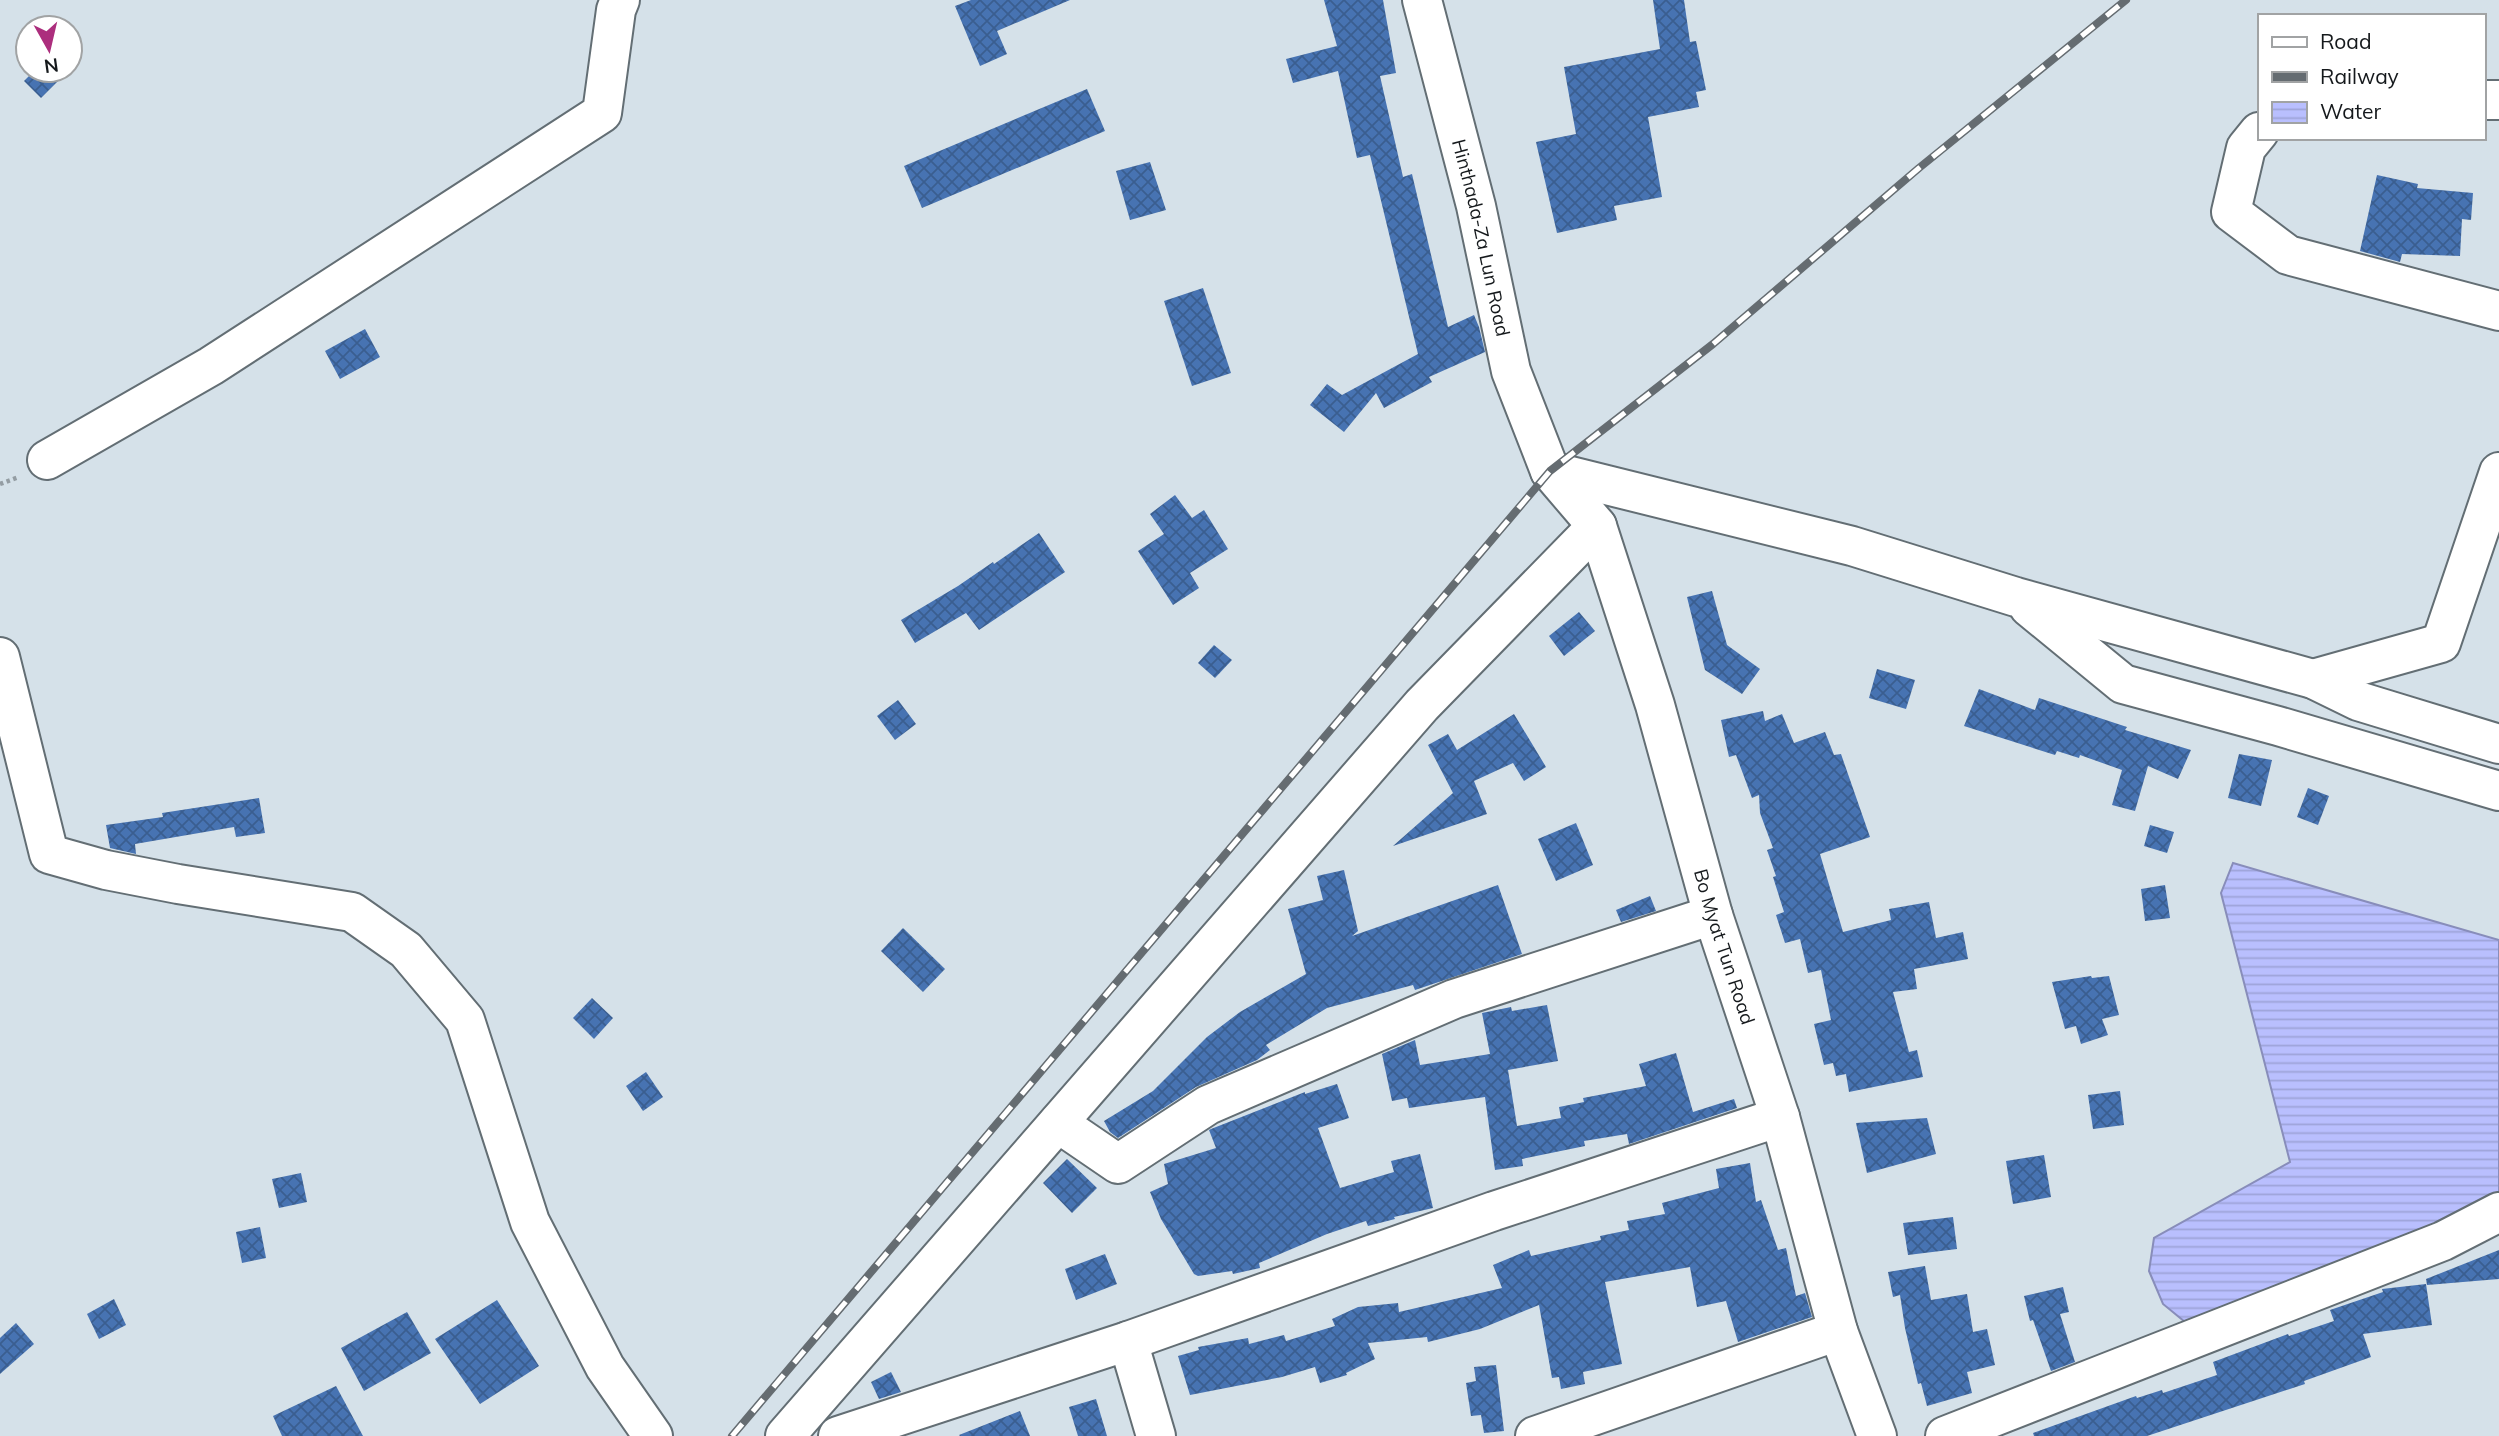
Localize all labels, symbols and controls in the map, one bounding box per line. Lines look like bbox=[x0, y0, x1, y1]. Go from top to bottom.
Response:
north arrow bbox=[14, 14, 84, 84]
legend bbox=[2258, 14, 2485, 140]
text: Road bbox=[2320, 28, 2371, 54]
text: N bbox=[43, 53, 60, 79]
text: Railway bbox=[2320, 63, 2399, 89]
text: Water bbox=[2320, 98, 2381, 124]
street label: Hinthada-Za Lun Road bbox=[1447, 136, 1515, 339]
street label: Bo Myat Tun Road bbox=[1689, 866, 1760, 1028]

